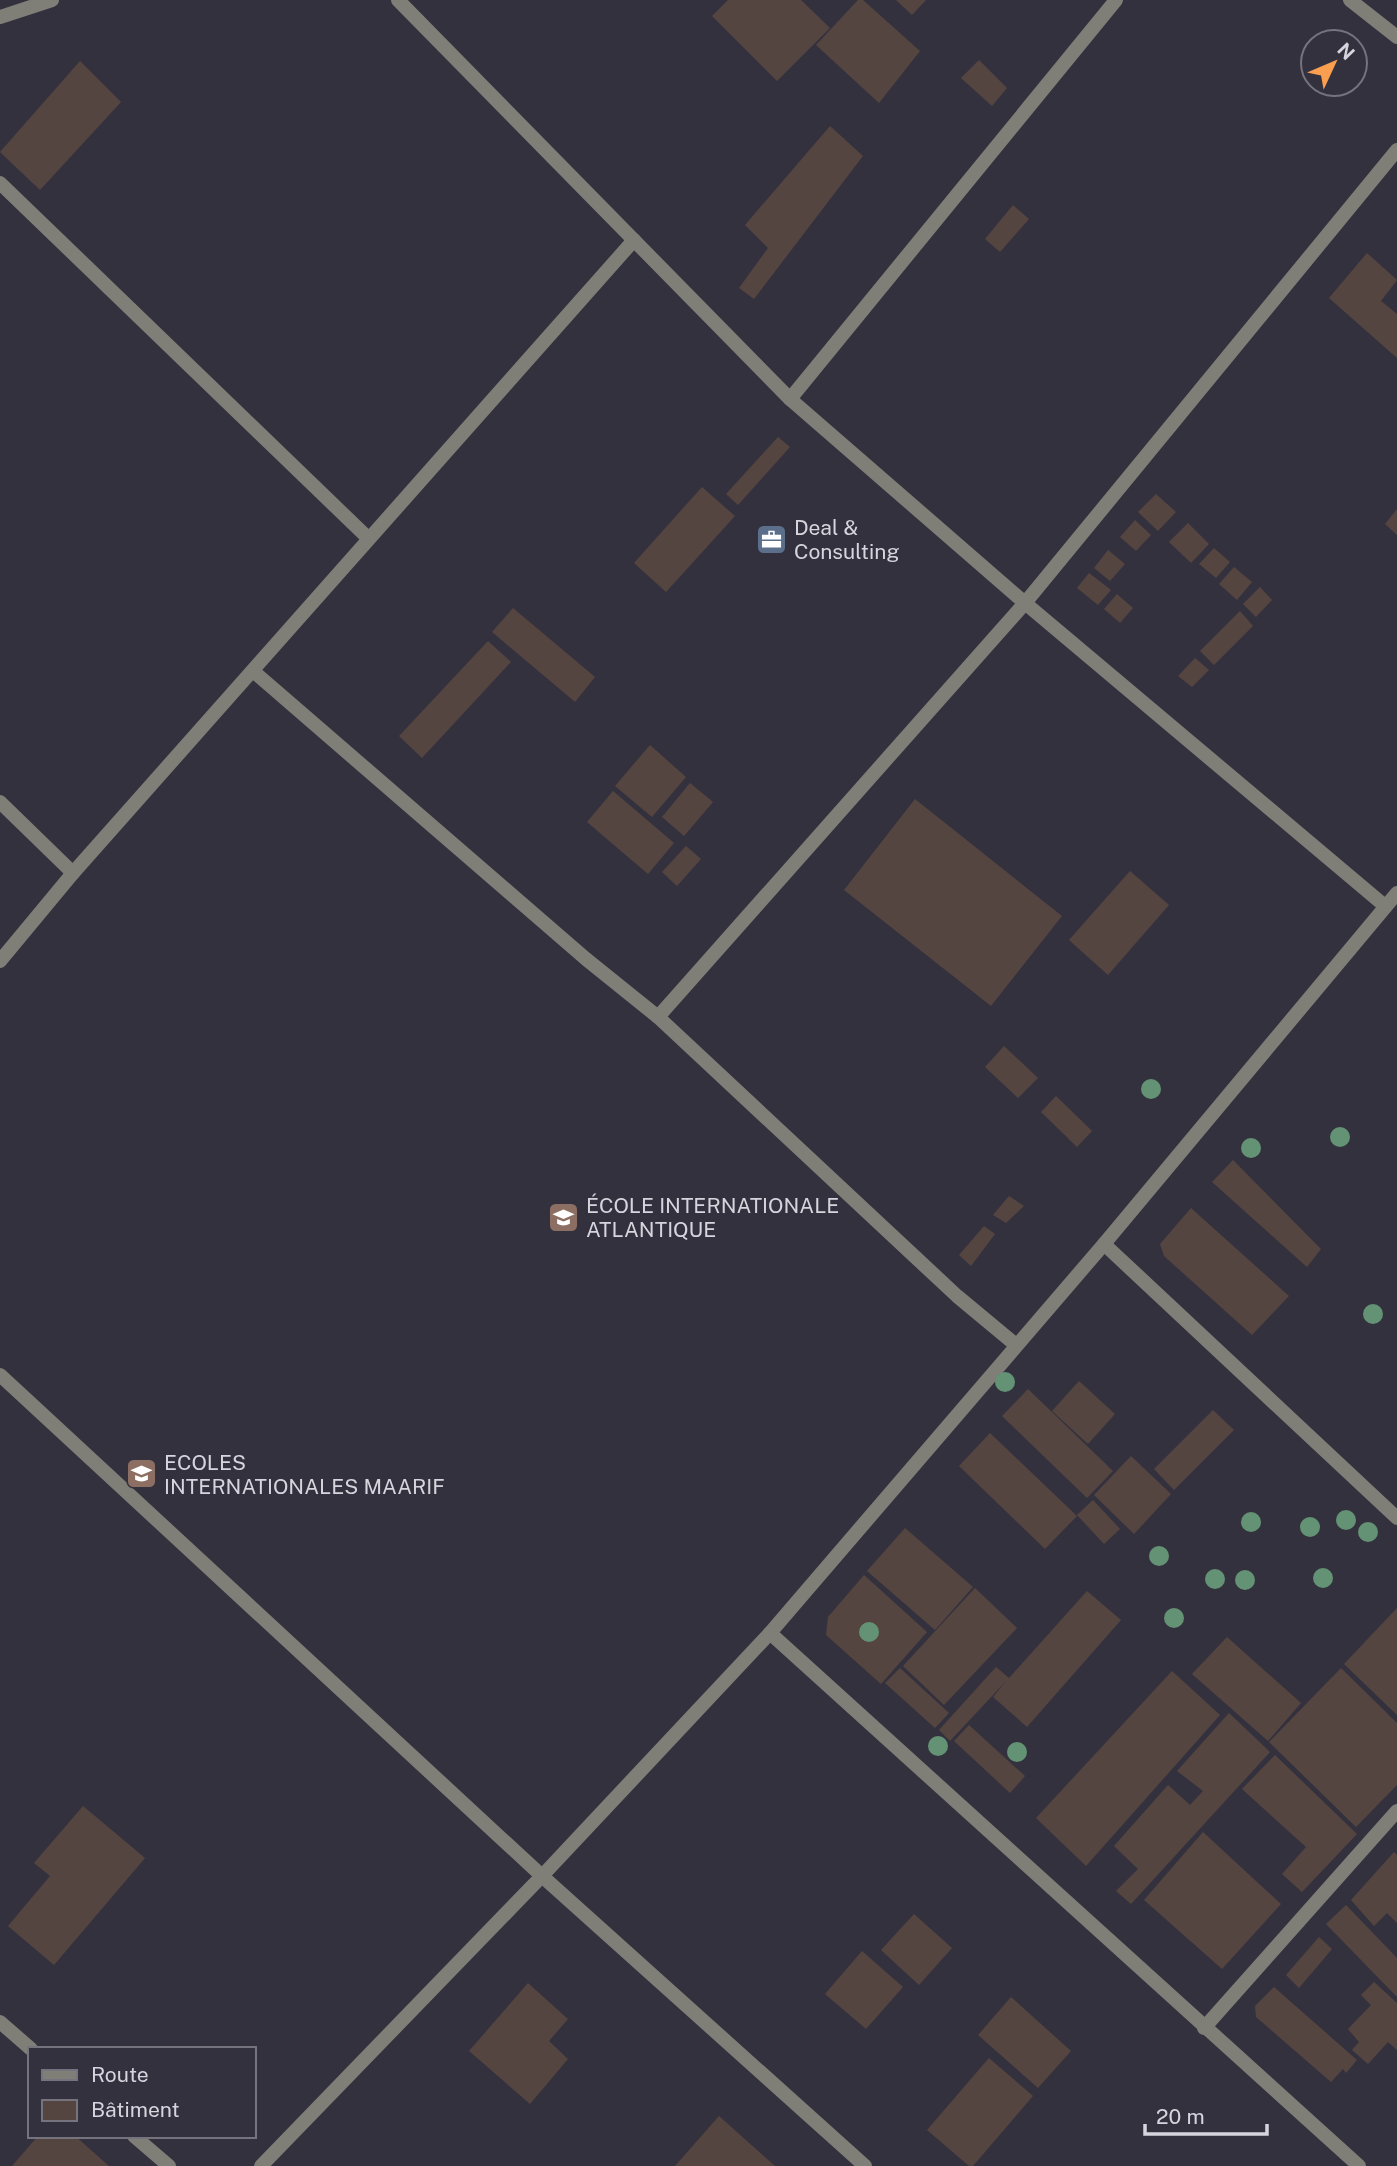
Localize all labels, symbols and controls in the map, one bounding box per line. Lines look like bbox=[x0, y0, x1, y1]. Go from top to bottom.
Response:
north arrow bbox=[1299, 28, 1369, 98]
text: N bbox=[1333, 38, 1359, 64]
place label: Deal & Consulting bbox=[794, 515, 900, 564]
office icon: Deal & Consulting bbox=[754, 522, 788, 556]
place label: ÉCOLE INTERNATIONALE ATLANTIQUE bbox=[586, 1193, 839, 1242]
school or university icon: ÉCOLE INTERNATIONALE ATLANTIQUE bbox=[546, 1200, 580, 1234]
place label: ECOLES INTERNATIONALES MAARIF bbox=[164, 1450, 445, 1499]
school or university icon: ECOLES INTERNATIONALES MAARIF bbox=[124, 1457, 158, 1491]
legend bbox=[28, 2047, 256, 2138]
text: Route bbox=[91, 2062, 149, 2087]
scale bar bbox=[1145, 2092, 1268, 2136]
text: Bâtiment bbox=[91, 2097, 180, 2122]
text: 20 m bbox=[1156, 2104, 1205, 2129]

